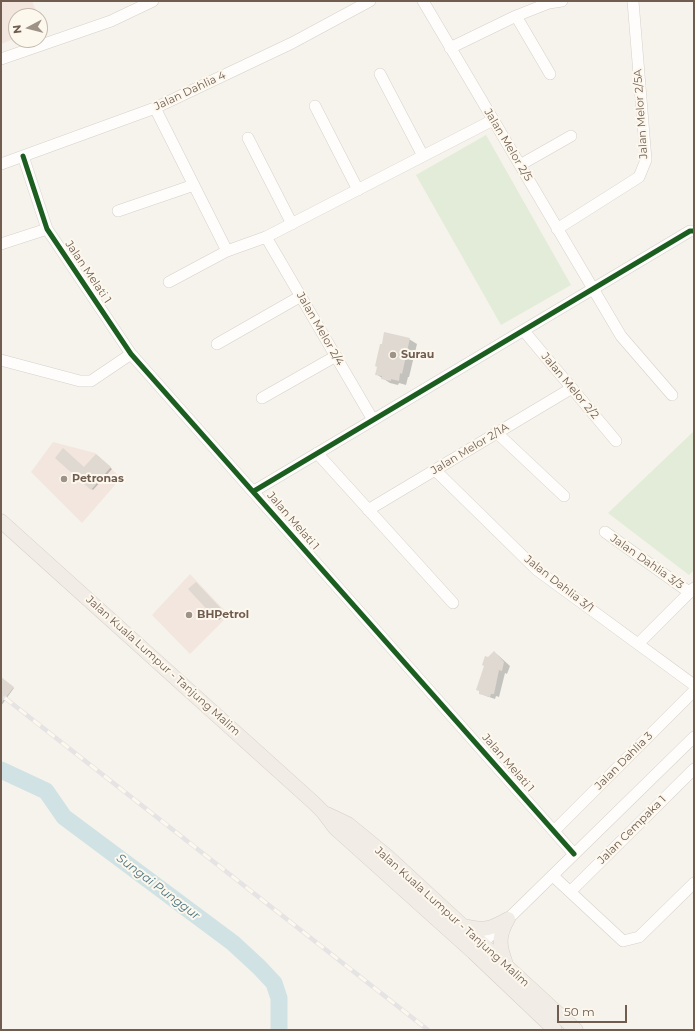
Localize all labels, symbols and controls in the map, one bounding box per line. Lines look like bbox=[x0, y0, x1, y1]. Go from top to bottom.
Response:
north arrow bbox=[8, 8, 48, 48]
text: N bbox=[10, 24, 25, 35]
street label: Jalan Dahlia 4 bbox=[152, 69, 228, 113]
street label: Jalan Melor 2/5A bbox=[631, 69, 651, 159]
street label: Jalan Melor 2/5 bbox=[481, 106, 535, 184]
street label: Jalan Melati 1 bbox=[62, 238, 114, 306]
street label: Jalan Melor 2/4 bbox=[294, 290, 346, 368]
place label: Surau bbox=[401, 348, 434, 362]
marker: Surau bbox=[388, 350, 398, 360]
street label: Jalan Melor 2/2 bbox=[538, 350, 602, 422]
street label: Jalan Melor 2/1A bbox=[429, 421, 511, 477]
place label: Petronas bbox=[72, 472, 124, 486]
marker: Petronas bbox=[59, 474, 69, 484]
street label: Jalan Melati 1 bbox=[264, 489, 322, 553]
street label: Jalan Dahlia 3/3 bbox=[608, 532, 686, 592]
street label: Jalan Dahlia 3/1 bbox=[522, 553, 596, 615]
street label: Jalan Kuala Lumpur - Tanjung Malim bbox=[83, 593, 243, 739]
place label: BHPetrol bbox=[197, 608, 249, 622]
marker: BHPetrol bbox=[184, 610, 194, 620]
street label: Jalan Dahlia 3 bbox=[592, 729, 656, 793]
street label: Jalan Melati 1 bbox=[479, 731, 537, 795]
street label: Jalan Cempaka 1 bbox=[595, 793, 669, 867]
street label: Jalan Kuala Lumpur - Tanjung Malim bbox=[372, 844, 532, 990]
water label: Sungai Punggur bbox=[114, 851, 202, 923]
scale bar bbox=[559, 997, 629, 1023]
text: 50 m bbox=[564, 1004, 595, 1019]

